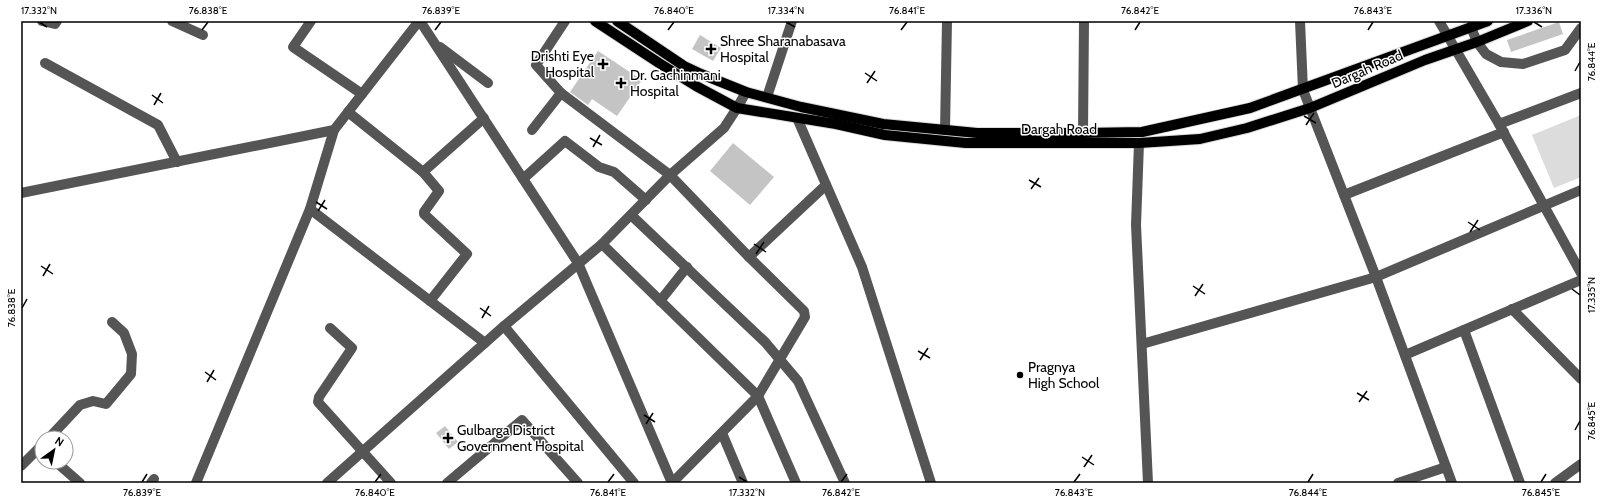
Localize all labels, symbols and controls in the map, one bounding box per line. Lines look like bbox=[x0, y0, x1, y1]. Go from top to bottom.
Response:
text: 17.332°N bbox=[21, 4, 57, 17]
text: 76.838°E bbox=[189, 4, 228, 17]
text: 76.839°E bbox=[422, 4, 461, 17]
text: 76.840°E bbox=[654, 4, 694, 17]
text: 17.334°N bbox=[768, 4, 804, 17]
text: 76.841°E bbox=[889, 4, 926, 17]
text: 76.842°E bbox=[1121, 4, 1159, 17]
text: 76.843°E bbox=[1354, 4, 1393, 17]
text: 17.336°N bbox=[1516, 4, 1552, 17]
place label: Shree Sharanabasava Hospital bbox=[720, 32, 846, 66]
text: 76.844°E bbox=[1585, 42, 1598, 81]
marker: Shree Sharanabasava Hospital bbox=[705, 43, 717, 55]
street label: Dargah Road bbox=[1329, 46, 1405, 92]
place label: Drishti Eye Hospital bbox=[531, 47, 595, 81]
marker: Drishti Eye Hospital bbox=[597, 58, 609, 70]
place label: Dr. Gachinmani Hospital bbox=[630, 66, 721, 100]
marker: Dr. Gachinmani Hospital bbox=[615, 77, 627, 89]
street label: Dargah Road bbox=[1021, 120, 1097, 138]
text: 17.335°N bbox=[1585, 277, 1598, 313]
text: 76.838°E bbox=[5, 288, 18, 327]
place label: Pragnya High School bbox=[1028, 358, 1100, 392]
marker: Pragnya High School bbox=[1015, 370, 1025, 380]
text: 76.845°E bbox=[1585, 401, 1598, 440]
place label: Gulbarga District Government Hospital bbox=[457, 421, 585, 455]
north arrow bbox=[34, 430, 74, 470]
marker: Gulbarga District Government Hospital bbox=[442, 432, 454, 444]
text: N bbox=[52, 434, 67, 450]
text: 76.839°E bbox=[123, 486, 162, 499]
text: 76.840°E bbox=[355, 486, 395, 499]
text: 76.841°E bbox=[590, 486, 627, 499]
text: 17.332°N bbox=[729, 486, 765, 499]
text: 76.842°E bbox=[822, 486, 860, 499]
text: 76.843°E bbox=[1055, 486, 1094, 499]
text: 76.844°E bbox=[1289, 486, 1328, 499]
text: 76.845°E bbox=[1522, 486, 1561, 499]

